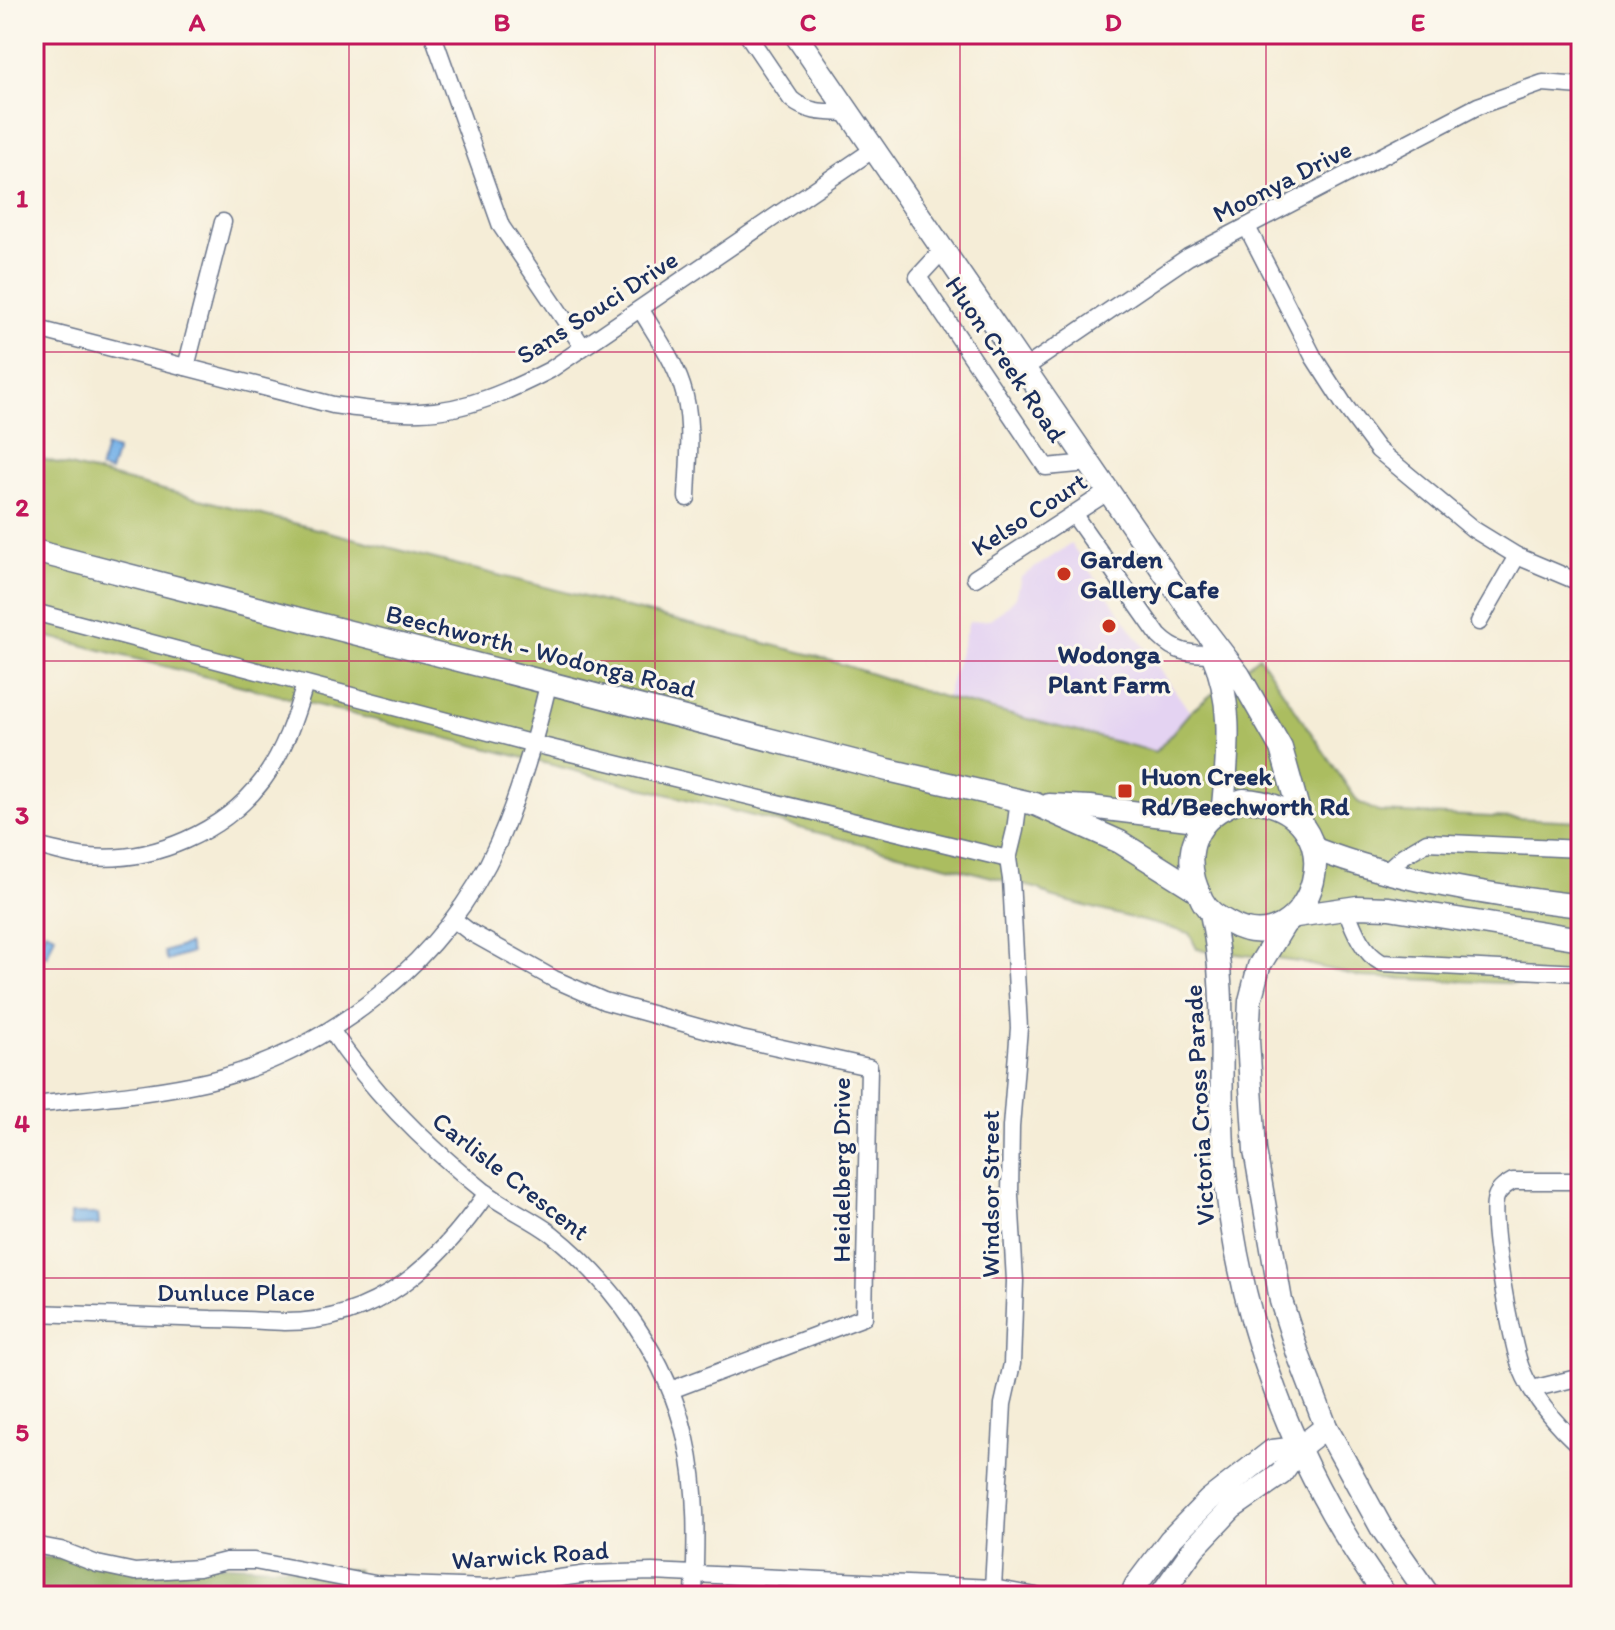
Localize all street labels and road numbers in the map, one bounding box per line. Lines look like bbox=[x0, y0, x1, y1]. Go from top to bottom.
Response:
street label: Moonya Drive bbox=[1207, 132, 1357, 230]
street label: Sans Souci Drive bbox=[510, 243, 684, 371]
street label: Huon Creek Road bbox=[939, 270, 1074, 449]
street label: Kelso Court bbox=[965, 465, 1093, 563]
street label: Beechworth - Wodonga Road bbox=[383, 597, 700, 705]
street label: Victoria Cross Parade bbox=[1177, 984, 1221, 1226]
street label: Heidelberg Drive bbox=[825, 1077, 857, 1263]
street label: Carlisle Crescent bbox=[426, 1105, 596, 1247]
street label: Windsor Street bbox=[974, 1110, 1006, 1278]
street label: Dunluce Place bbox=[157, 1276, 315, 1308]
street label: Warwick Road bbox=[450, 1534, 610, 1576]

